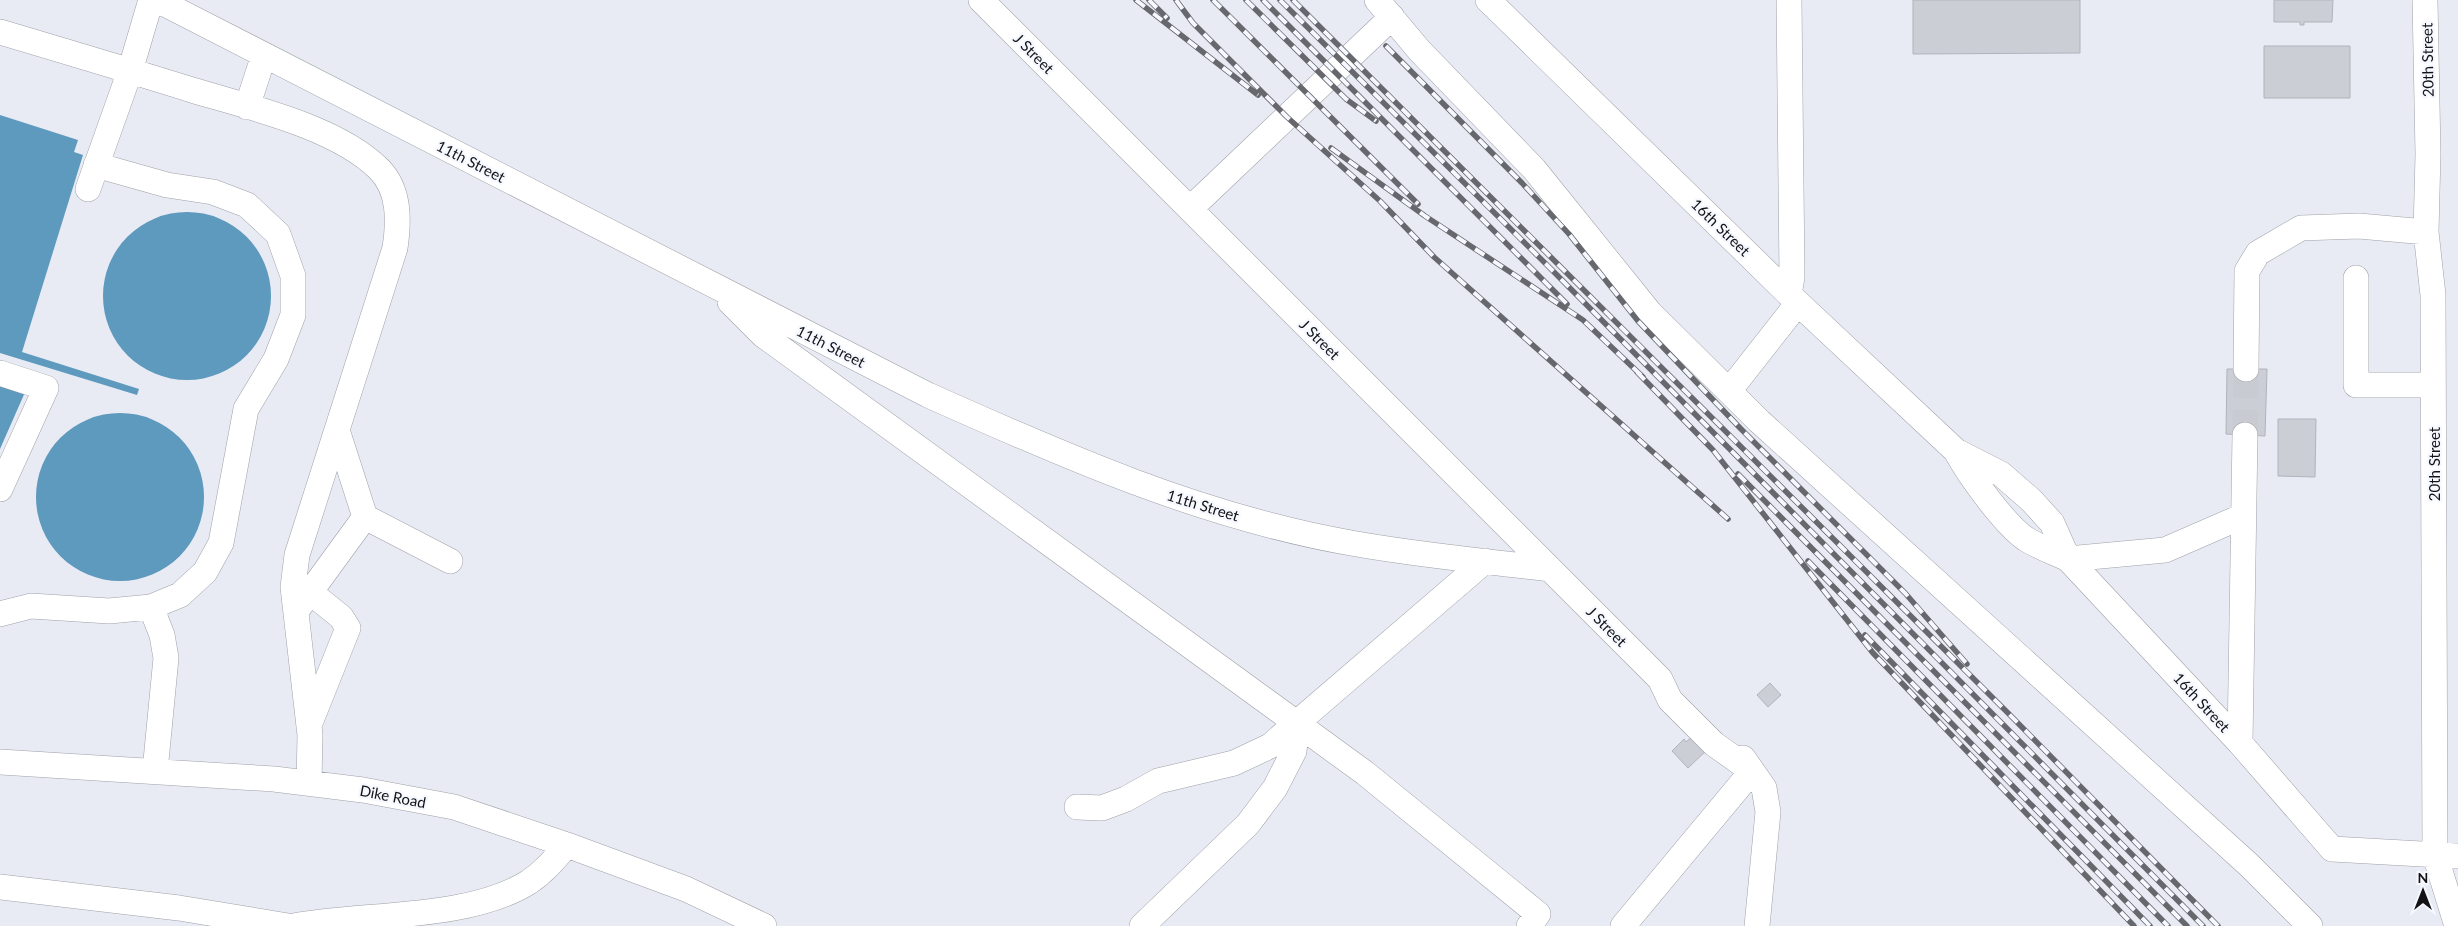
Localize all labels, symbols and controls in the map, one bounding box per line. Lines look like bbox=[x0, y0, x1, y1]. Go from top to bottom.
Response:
street label: 20th Street bbox=[2417, 22, 2437, 97]
street label: J Street bbox=[1010, 29, 1058, 77]
street label: 11th Street bbox=[434, 136, 509, 186]
street label: 16th Street bbox=[1688, 195, 1754, 260]
street label: J Street bbox=[1296, 315, 1344, 363]
street label: 11th Street bbox=[794, 321, 869, 371]
street label: 20th Street bbox=[2425, 426, 2443, 501]
street label: 11th Street bbox=[1165, 486, 1242, 525]
street label: J Street bbox=[1583, 602, 1631, 650]
street label: 16th Street bbox=[2170, 669, 2234, 736]
street label: Dike Road bbox=[358, 781, 428, 811]
north arrow bbox=[2398, 866, 2448, 916]
text: N bbox=[2418, 869, 2428, 886]

